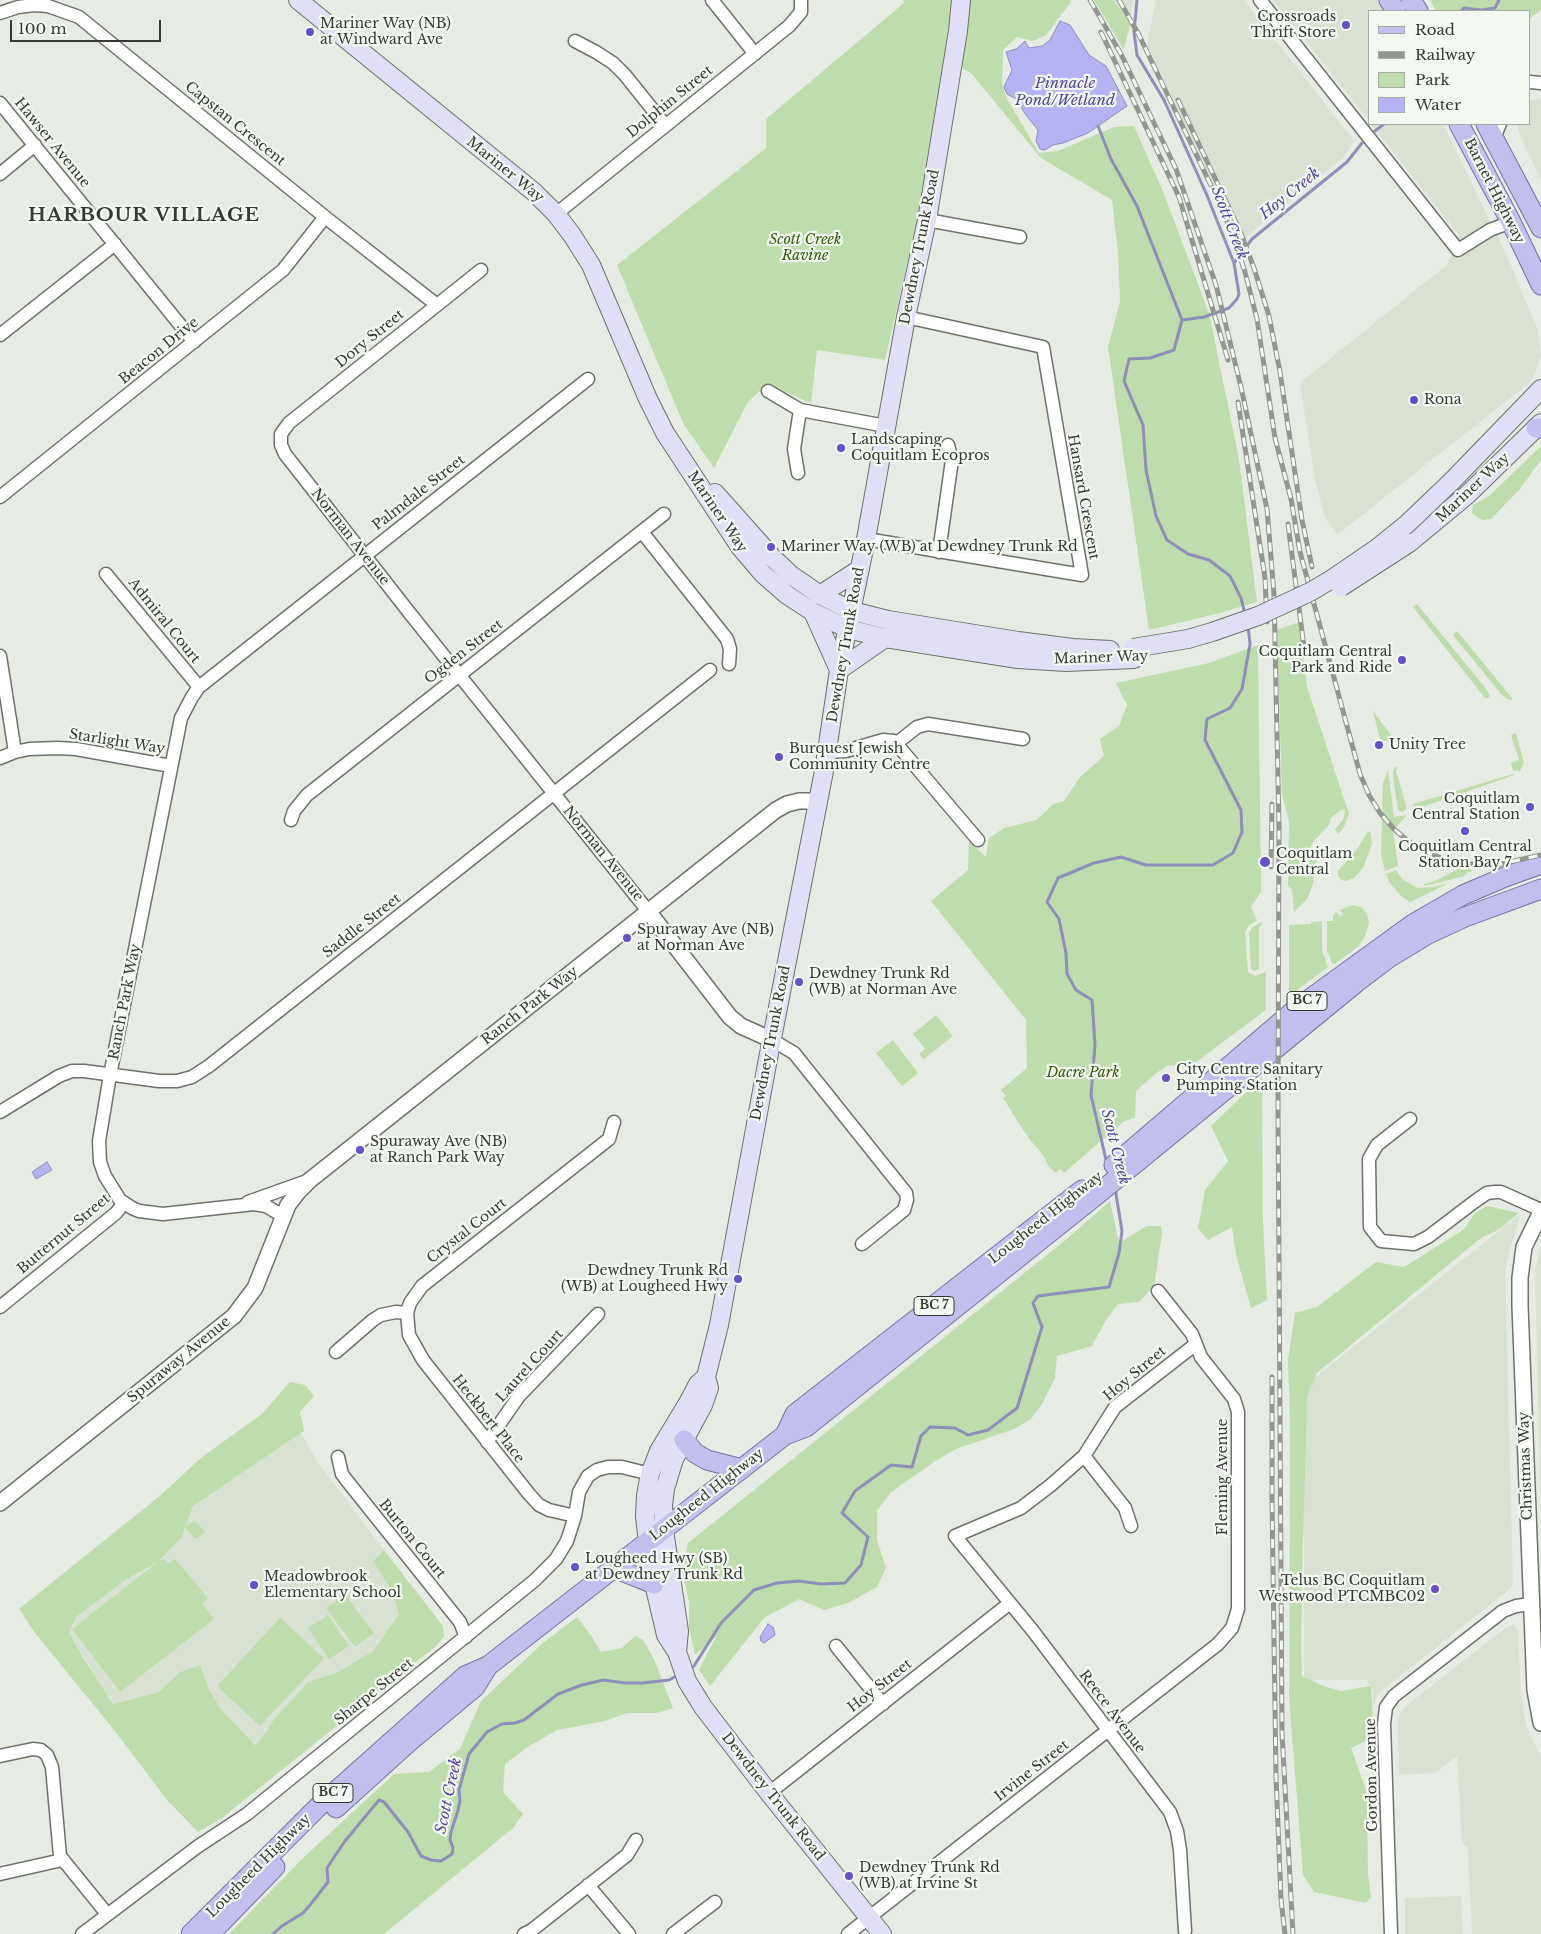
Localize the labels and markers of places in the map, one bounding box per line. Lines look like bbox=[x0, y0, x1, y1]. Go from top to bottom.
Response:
place label: Crossroads Thrift Store bbox=[1251, 9, 1336, 41]
place label: Mariner Way (NB) at Windward Ave bbox=[320, 16, 451, 48]
marker: Crossroads Thrift Store bbox=[1340, 19, 1352, 31]
marker: Mariner Way (NB) at Windward Ave bbox=[304, 26, 316, 38]
place label: Rona bbox=[1424, 392, 1461, 408]
marker: Rona bbox=[1408, 394, 1420, 406]
place label: Landscaping Coquitlam Ecopros bbox=[851, 432, 990, 464]
marker: Landscaping Coquitlam Ecopros bbox=[835, 442, 847, 454]
place label: Mariner Way (WB) at Dewdney Trunk Rd bbox=[781, 539, 1078, 555]
marker: Mariner Way (WB) at Dewdney Trunk Rd bbox=[765, 541, 777, 553]
place label: Coquitlam Central Park and Ride bbox=[1259, 644, 1392, 676]
marker: Coquitlam Central Park and Ride bbox=[1396, 654, 1408, 666]
place label: Unity Tree bbox=[1389, 737, 1466, 753]
marker: Unity Tree bbox=[1373, 739, 1385, 751]
place label: Burquest Jewish Community Centre bbox=[789, 741, 930, 774]
marker: Burquest Jewish Community Centre bbox=[773, 751, 785, 763]
place label: Coquitlam Central Station bbox=[1412, 791, 1520, 824]
marker: Coquitlam Central Station bbox=[1524, 801, 1536, 813]
marker: Coquitlam Central Station Bay 7 bbox=[1459, 825, 1471, 837]
place label: Coquitlam Central Station Bay 7 bbox=[1398, 839, 1532, 872]
place label: Coquitlam Central bbox=[1276, 846, 1352, 879]
marker: Coquitlam Central bbox=[1258, 855, 1272, 869]
place label: Spuraway Ave (NB) at Norman Ave bbox=[637, 922, 774, 954]
marker: Spuraway Ave (NB) at Norman Ave bbox=[621, 932, 633, 944]
place label: Dewdney Trunk Rd (WB) at Norman Ave bbox=[809, 966, 957, 999]
marker: Dewdney Trunk Rd (WB) at Norman Ave bbox=[793, 976, 805, 988]
place label: City Centre Sanitary Pumping Station bbox=[1176, 1062, 1323, 1094]
marker: City Centre Sanitary Pumping Station bbox=[1160, 1072, 1172, 1084]
place label: Spuraway Ave (NB) at Ranch Park Way bbox=[370, 1134, 507, 1166]
marker: Spuraway Ave (NB) at Ranch Park Way bbox=[354, 1144, 366, 1156]
place label: Dewdney Trunk Rd (WB) at Lougheed Hwy bbox=[561, 1263, 728, 1295]
marker: Dewdney Trunk Rd (WB) at Lougheed Hwy bbox=[732, 1273, 744, 1285]
place label: Lougheed Hwy (SB) at Dewdney Trunk Rd bbox=[585, 1551, 743, 1584]
marker: Lougheed Hwy (SB) at Dewdney Trunk Rd bbox=[569, 1561, 581, 1573]
place label: Meadowbrook Elementary School bbox=[264, 1569, 401, 1601]
place label: Telus BC Coquitlam Westwood PTCMBC02 bbox=[1259, 1573, 1425, 1605]
marker: Meadowbrook Elementary School bbox=[248, 1579, 260, 1591]
marker: Telus BC Coquitlam Westwood PTCMBC02 bbox=[1429, 1583, 1441, 1595]
place label: Dewdney Trunk Rd (WB) at Irvine St bbox=[859, 1860, 1000, 1892]
marker: Dewdney Trunk Rd (WB) at Irvine St bbox=[843, 1870, 855, 1882]

